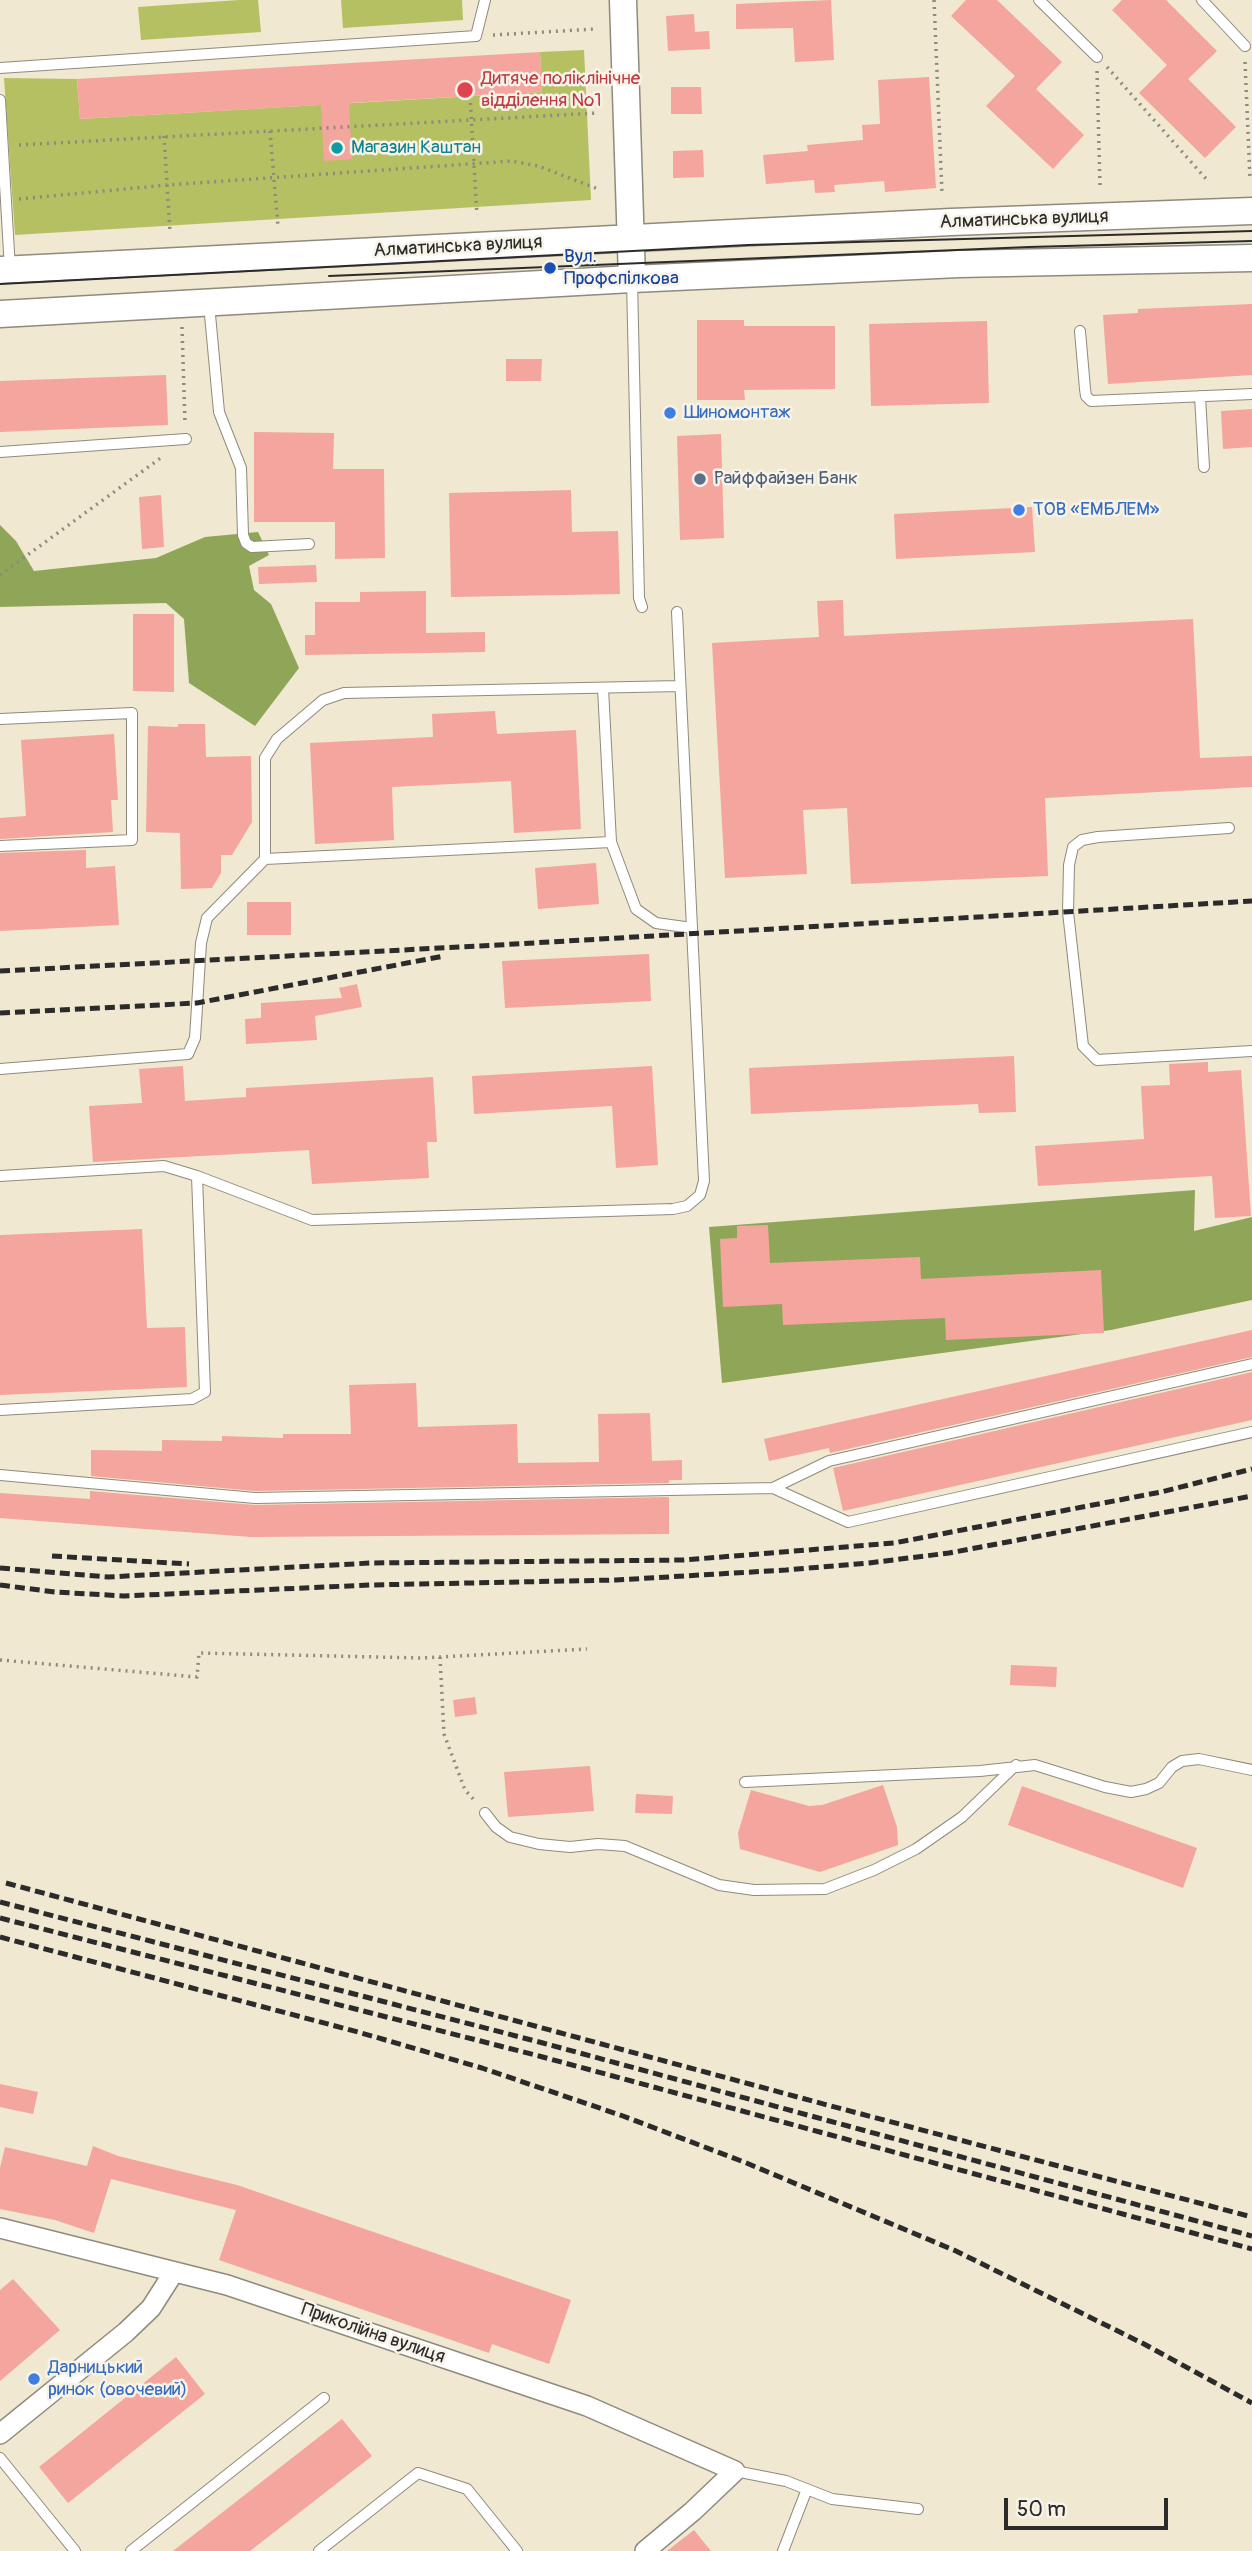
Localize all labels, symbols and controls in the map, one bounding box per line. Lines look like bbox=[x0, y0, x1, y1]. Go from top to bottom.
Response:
place label: Дитяче поліклінічне відділення №1 bbox=[481, 68, 640, 112]
marker: Дитяче поліклінічне відділення №1 bbox=[455, 80, 475, 100]
place label: Магазин Каштан bbox=[351, 137, 481, 159]
marker: Магазин Каштан bbox=[329, 140, 345, 156]
street label: Алматинська вулиця bbox=[939, 206, 1109, 234]
street label: Алматинська вулиця bbox=[373, 231, 543, 263]
place label: Вул. Профспілкова bbox=[564, 246, 679, 290]
marker: Вул. Профспілкова bbox=[542, 260, 558, 276]
place label: Шиномонтаж bbox=[684, 402, 790, 424]
marker: Шиномонтаж bbox=[662, 405, 678, 421]
place label: Райффайзен Банк bbox=[714, 468, 858, 490]
marker: Райффайзен Банк bbox=[692, 471, 708, 487]
place label: ТОВ «ЕМБЛЕМ» bbox=[1033, 499, 1159, 521]
marker: ТОВ «ЕМБЛЕМ» bbox=[1011, 502, 1027, 518]
street label: Приколійна вулиця bbox=[298, 2299, 448, 2369]
place label: Дарницький ринок (овочевий) bbox=[48, 2357, 187, 2401]
marker: Дарницький ринок (овочевий) bbox=[26, 2371, 42, 2387]
scale bar bbox=[1007, 2484, 1172, 2528]
text: 50 m bbox=[1017, 2496, 1066, 2523]

